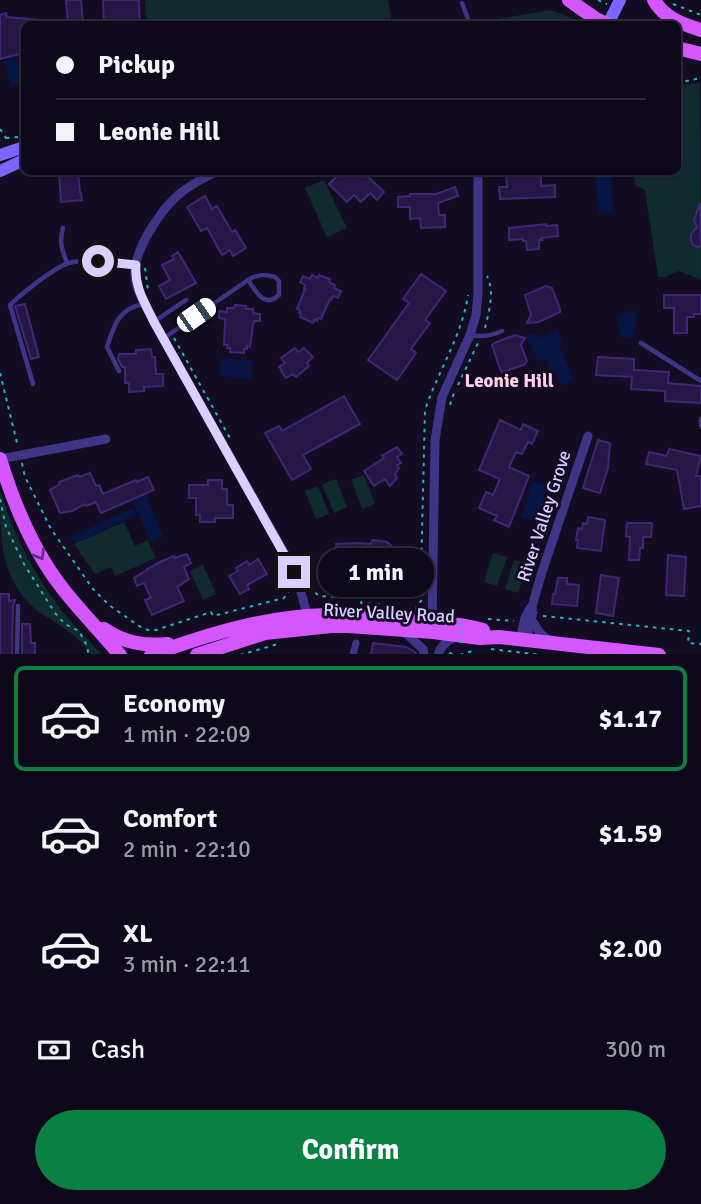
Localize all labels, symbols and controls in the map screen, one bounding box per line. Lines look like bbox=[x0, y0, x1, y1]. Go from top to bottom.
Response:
text: Pickup bbox=[98, 49, 175, 81]
text: Leonie Hill bbox=[98, 116, 220, 148]
route start bbox=[82, 245, 114, 277]
car bbox=[173, 294, 220, 336]
district label: Leonie Hill bbox=[464, 369, 554, 393]
street label: River Valley Grove bbox=[512, 447, 576, 585]
one-way arrow bbox=[32, 547, 45, 560]
callout: 1 min bbox=[318, 548, 434, 596]
route end bbox=[278, 556, 310, 588]
text: 1 min bbox=[348, 558, 404, 587]
street label: River Valley Road bbox=[323, 599, 455, 627]
icon: car bbox=[39, 687, 102, 750]
text: Economy bbox=[123, 688, 225, 720]
text: $1.17 bbox=[598, 703, 662, 735]
text: 1 min · 22:09 bbox=[123, 720, 251, 749]
icon: car bbox=[39, 802, 102, 865]
text: Comfort bbox=[123, 803, 217, 835]
text: $1.59 bbox=[598, 818, 662, 850]
text: 2 min · 22:10 bbox=[123, 835, 251, 864]
icon: car bbox=[39, 917, 102, 980]
text: XL bbox=[123, 918, 153, 950]
text: $2.00 bbox=[598, 933, 662, 965]
text: 3 min · 22:11 bbox=[123, 950, 251, 979]
icon: cash bbox=[35, 1031, 73, 1069]
text: Cash bbox=[91, 1034, 145, 1066]
text: 300 m bbox=[605, 1035, 666, 1064]
button: Confirm bbox=[35, 1110, 666, 1190]

